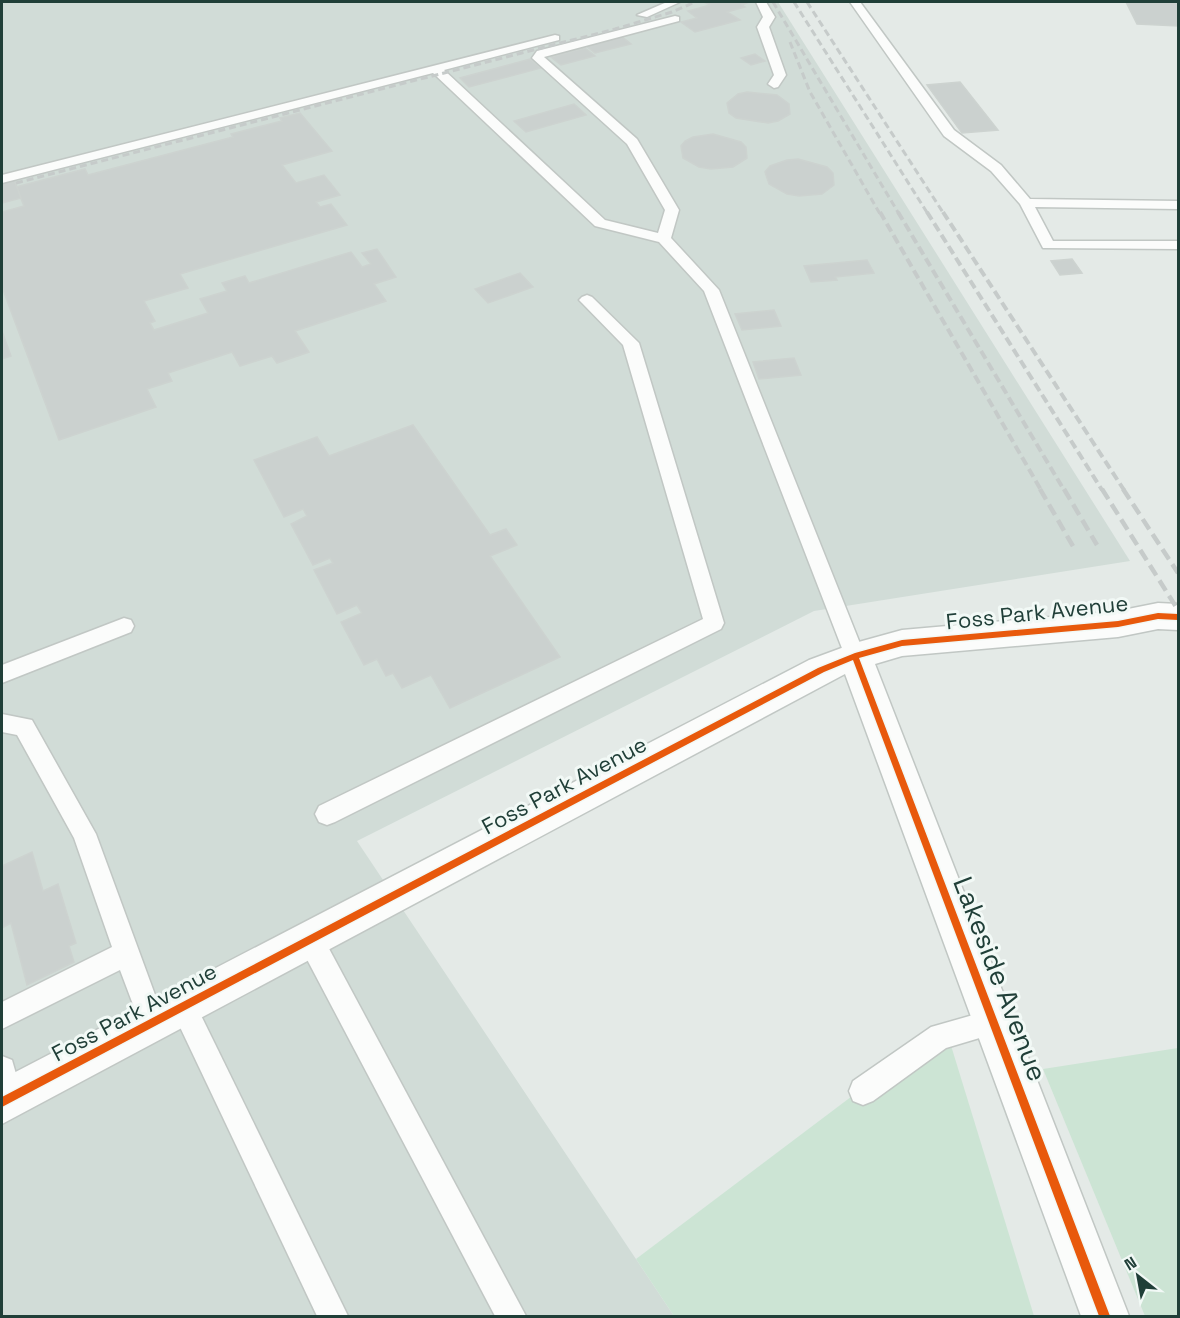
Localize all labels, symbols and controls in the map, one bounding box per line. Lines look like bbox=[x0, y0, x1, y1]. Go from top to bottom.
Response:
street label: Foss Park Avenue bbox=[945, 589, 1129, 635]
street label: Foss Park Avenue bbox=[477, 730, 651, 840]
street label: Lakeside Avenue bbox=[945, 872, 1056, 1086]
street label: Foss Park Avenue bbox=[47, 957, 221, 1067]
north arrow bbox=[1108, 1246, 1168, 1306]
text: N bbox=[1121, 1252, 1141, 1275]

